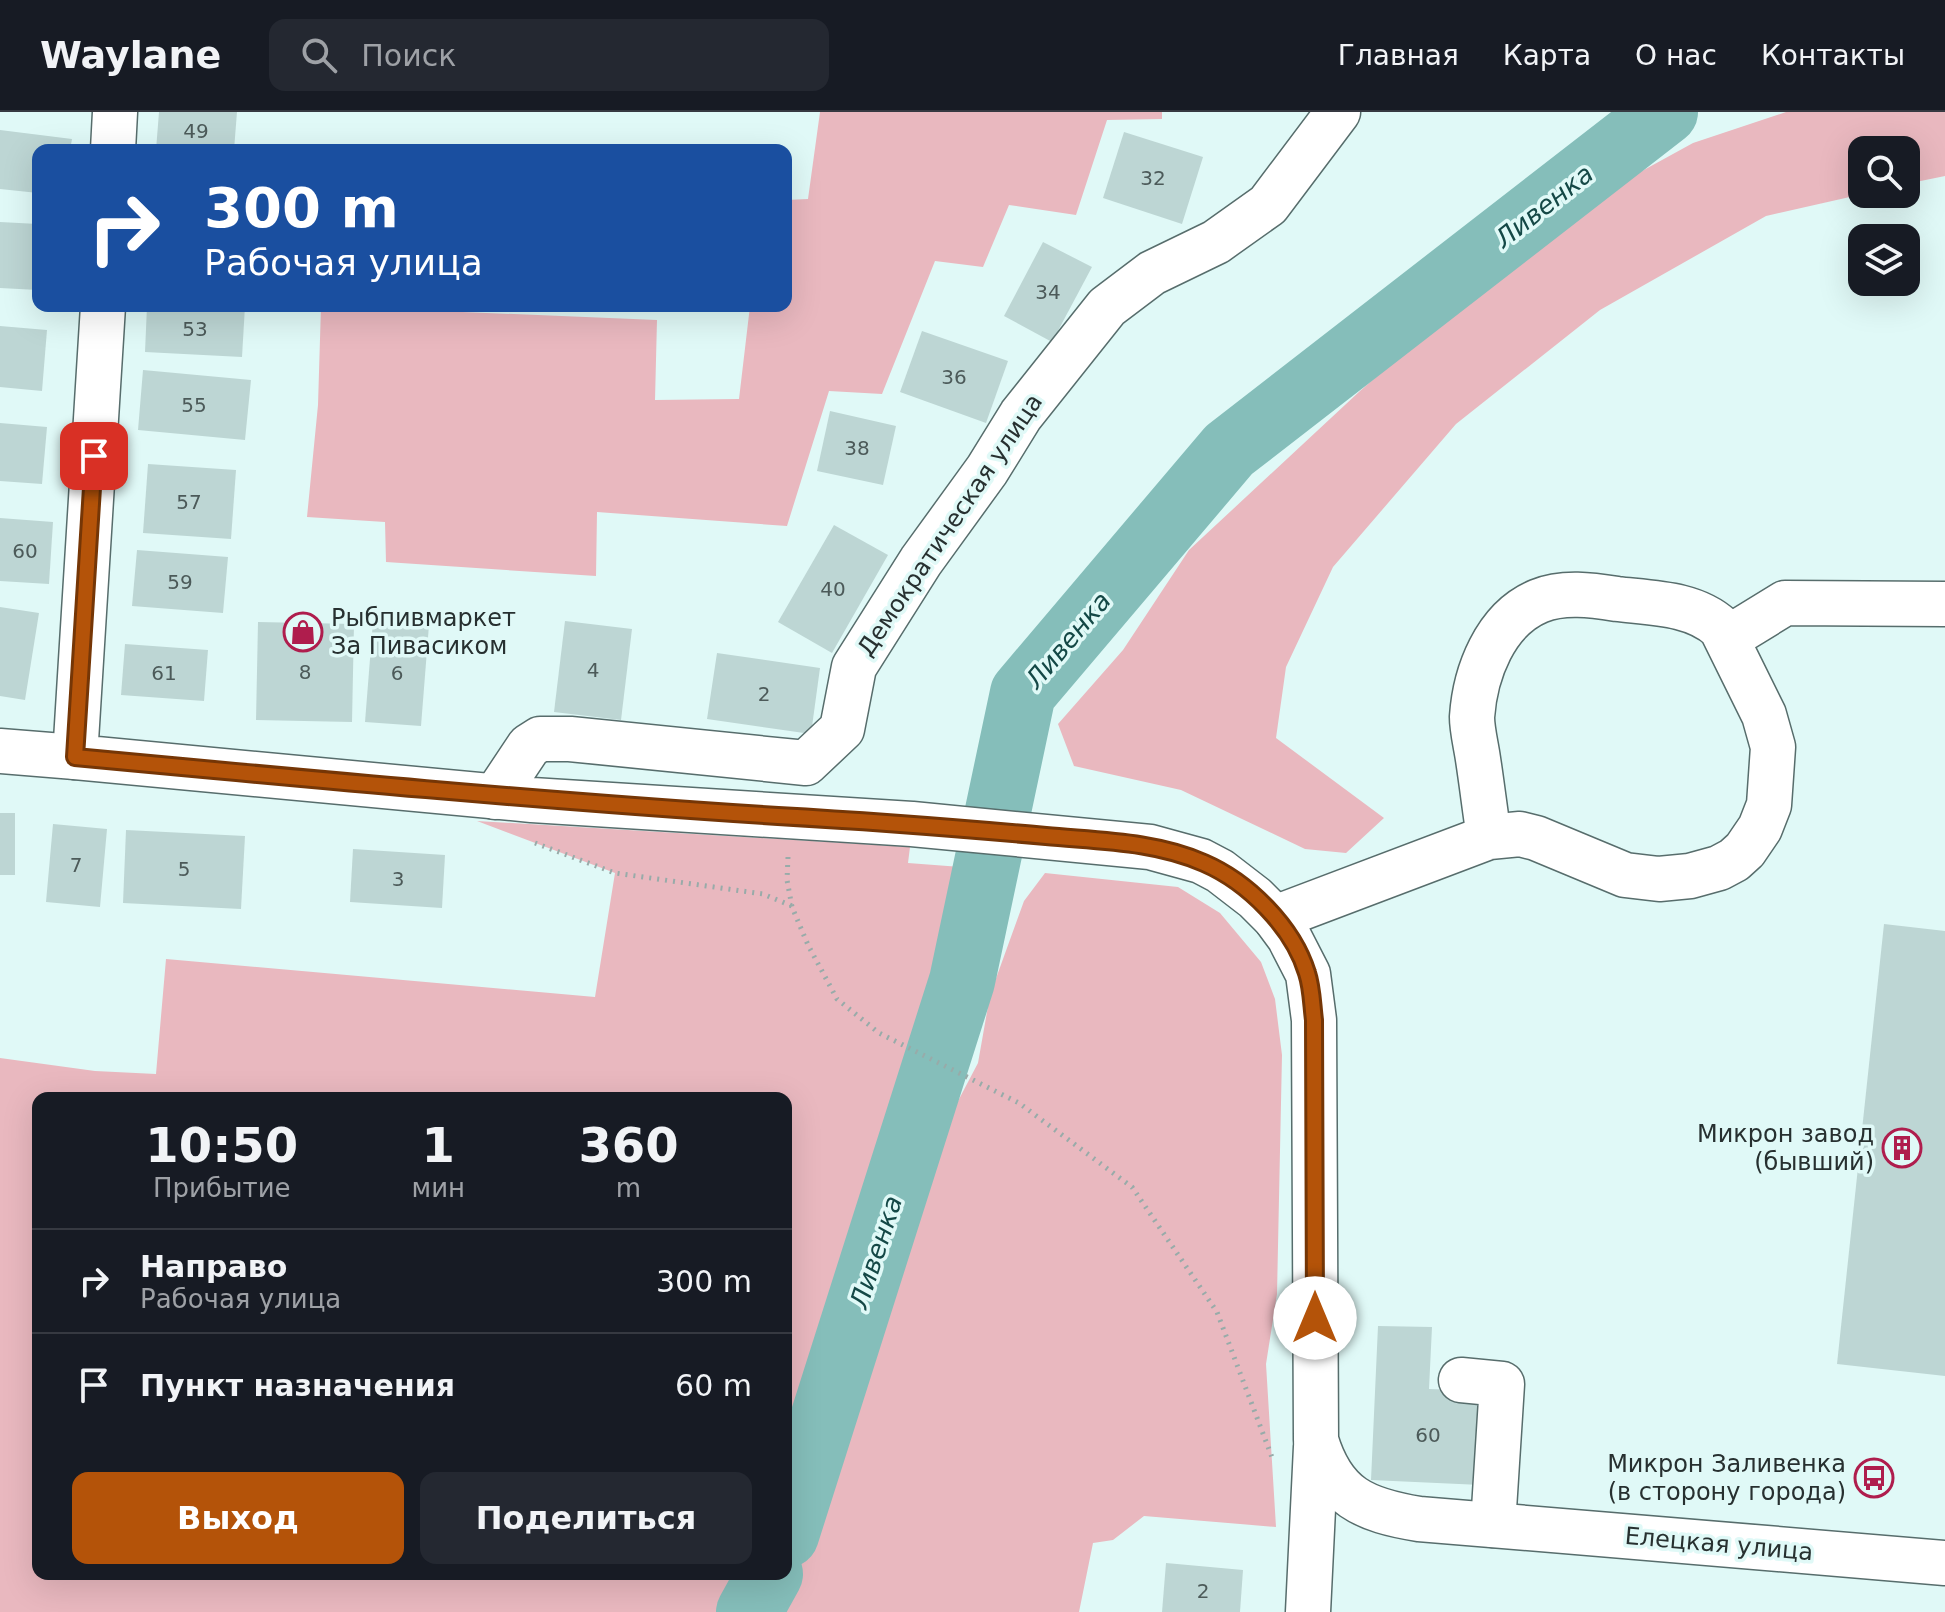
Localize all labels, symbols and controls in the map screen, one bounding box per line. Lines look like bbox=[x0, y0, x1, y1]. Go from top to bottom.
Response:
search box bbox=[269, 19, 829, 91]
text: Waylane bbox=[40, 33, 221, 77]
icon: search bbox=[297, 33, 341, 77]
text: Поиск bbox=[361, 38, 456, 73]
text: Главная bbox=[1338, 39, 1459, 72]
text: Карта bbox=[1503, 39, 1591, 72]
text: О нас bbox=[1635, 39, 1717, 72]
text: Контакты bbox=[1761, 39, 1905, 72]
house number: 49 bbox=[183, 119, 209, 143]
map controls bbox=[1848, 136, 1920, 296]
button: search bbox=[1848, 136, 1920, 208]
water label: Ливенка bbox=[1488, 158, 1599, 254]
house number: 32 bbox=[1140, 166, 1166, 190]
text: 300 m bbox=[204, 175, 399, 240]
icon: right bbox=[72, 176, 176, 280]
button: layers bbox=[1848, 224, 1920, 296]
text: Рабочая улица bbox=[204, 242, 483, 283]
house number: 34 bbox=[1035, 280, 1061, 304]
house number: 53 bbox=[182, 317, 208, 341]
house number: 36 bbox=[941, 365, 967, 389]
street label: Демократическая улица bbox=[852, 389, 1048, 661]
house number: 55 bbox=[181, 393, 207, 417]
pin bbox=[60, 422, 128, 490]
icon: arrive bbox=[72, 434, 116, 478]
house number: 38 bbox=[844, 436, 870, 460]
house number: 57 bbox=[176, 490, 202, 514]
house number: 60 bbox=[12, 539, 38, 563]
house number: 59 bbox=[167, 570, 193, 594]
house number: 40 bbox=[820, 577, 846, 601]
water label: Ливенка bbox=[1018, 586, 1117, 695]
place label: Рыбпивмаркет За Пивасиком bbox=[331, 604, 516, 660]
shop icon: Рыбпивмаркет За Пивасиком bbox=[282, 611, 324, 653]
house number: 4 bbox=[587, 658, 599, 682]
house number: 8 bbox=[299, 660, 311, 684]
house number: 61 bbox=[151, 661, 177, 685]
house number: 6 bbox=[391, 661, 403, 685]
house number: 2 bbox=[758, 682, 770, 706]
house number: 7 bbox=[70, 853, 82, 877]
house number: 5 bbox=[178, 857, 190, 881]
house number: 3 bbox=[392, 867, 404, 891]
text: 10:50 bbox=[145, 1117, 298, 1173]
text: 1 bbox=[422, 1117, 455, 1173]
text: 360 bbox=[578, 1117, 679, 1173]
place label: Микрон завод (бывший) bbox=[1697, 1120, 1874, 1176]
building icon: Микрон завод (бывший) bbox=[1881, 1127, 1923, 1169]
text: Прибытие bbox=[153, 1173, 291, 1203]
text: мин bbox=[412, 1173, 465, 1203]
text: m bbox=[616, 1173, 641, 1203]
water label: Ливенка bbox=[843, 1192, 908, 1313]
text: Направо bbox=[140, 1249, 287, 1284]
icon: right bbox=[72, 1259, 116, 1303]
text: 300 m bbox=[656, 1264, 752, 1299]
position arrow bbox=[1273, 1276, 1357, 1360]
text: Рабочая улица bbox=[140, 1284, 341, 1314]
icon: arrive bbox=[72, 1363, 116, 1407]
text: Пункт назначения bbox=[140, 1368, 455, 1403]
text: 60 m bbox=[675, 1368, 752, 1403]
house number: 60 bbox=[1415, 1423, 1441, 1447]
place label: Микрон Заливенка (в сторону города) bbox=[1607, 1450, 1846, 1506]
bus stop icon: Микрон Заливенка (в сторону города) bbox=[1853, 1457, 1895, 1499]
button: Выход bbox=[72, 1472, 404, 1564]
button: Поделиться bbox=[420, 1472, 752, 1564]
street label: Елецкая улица bbox=[1624, 1522, 1814, 1566]
house number: 2 bbox=[1197, 1579, 1209, 1603]

